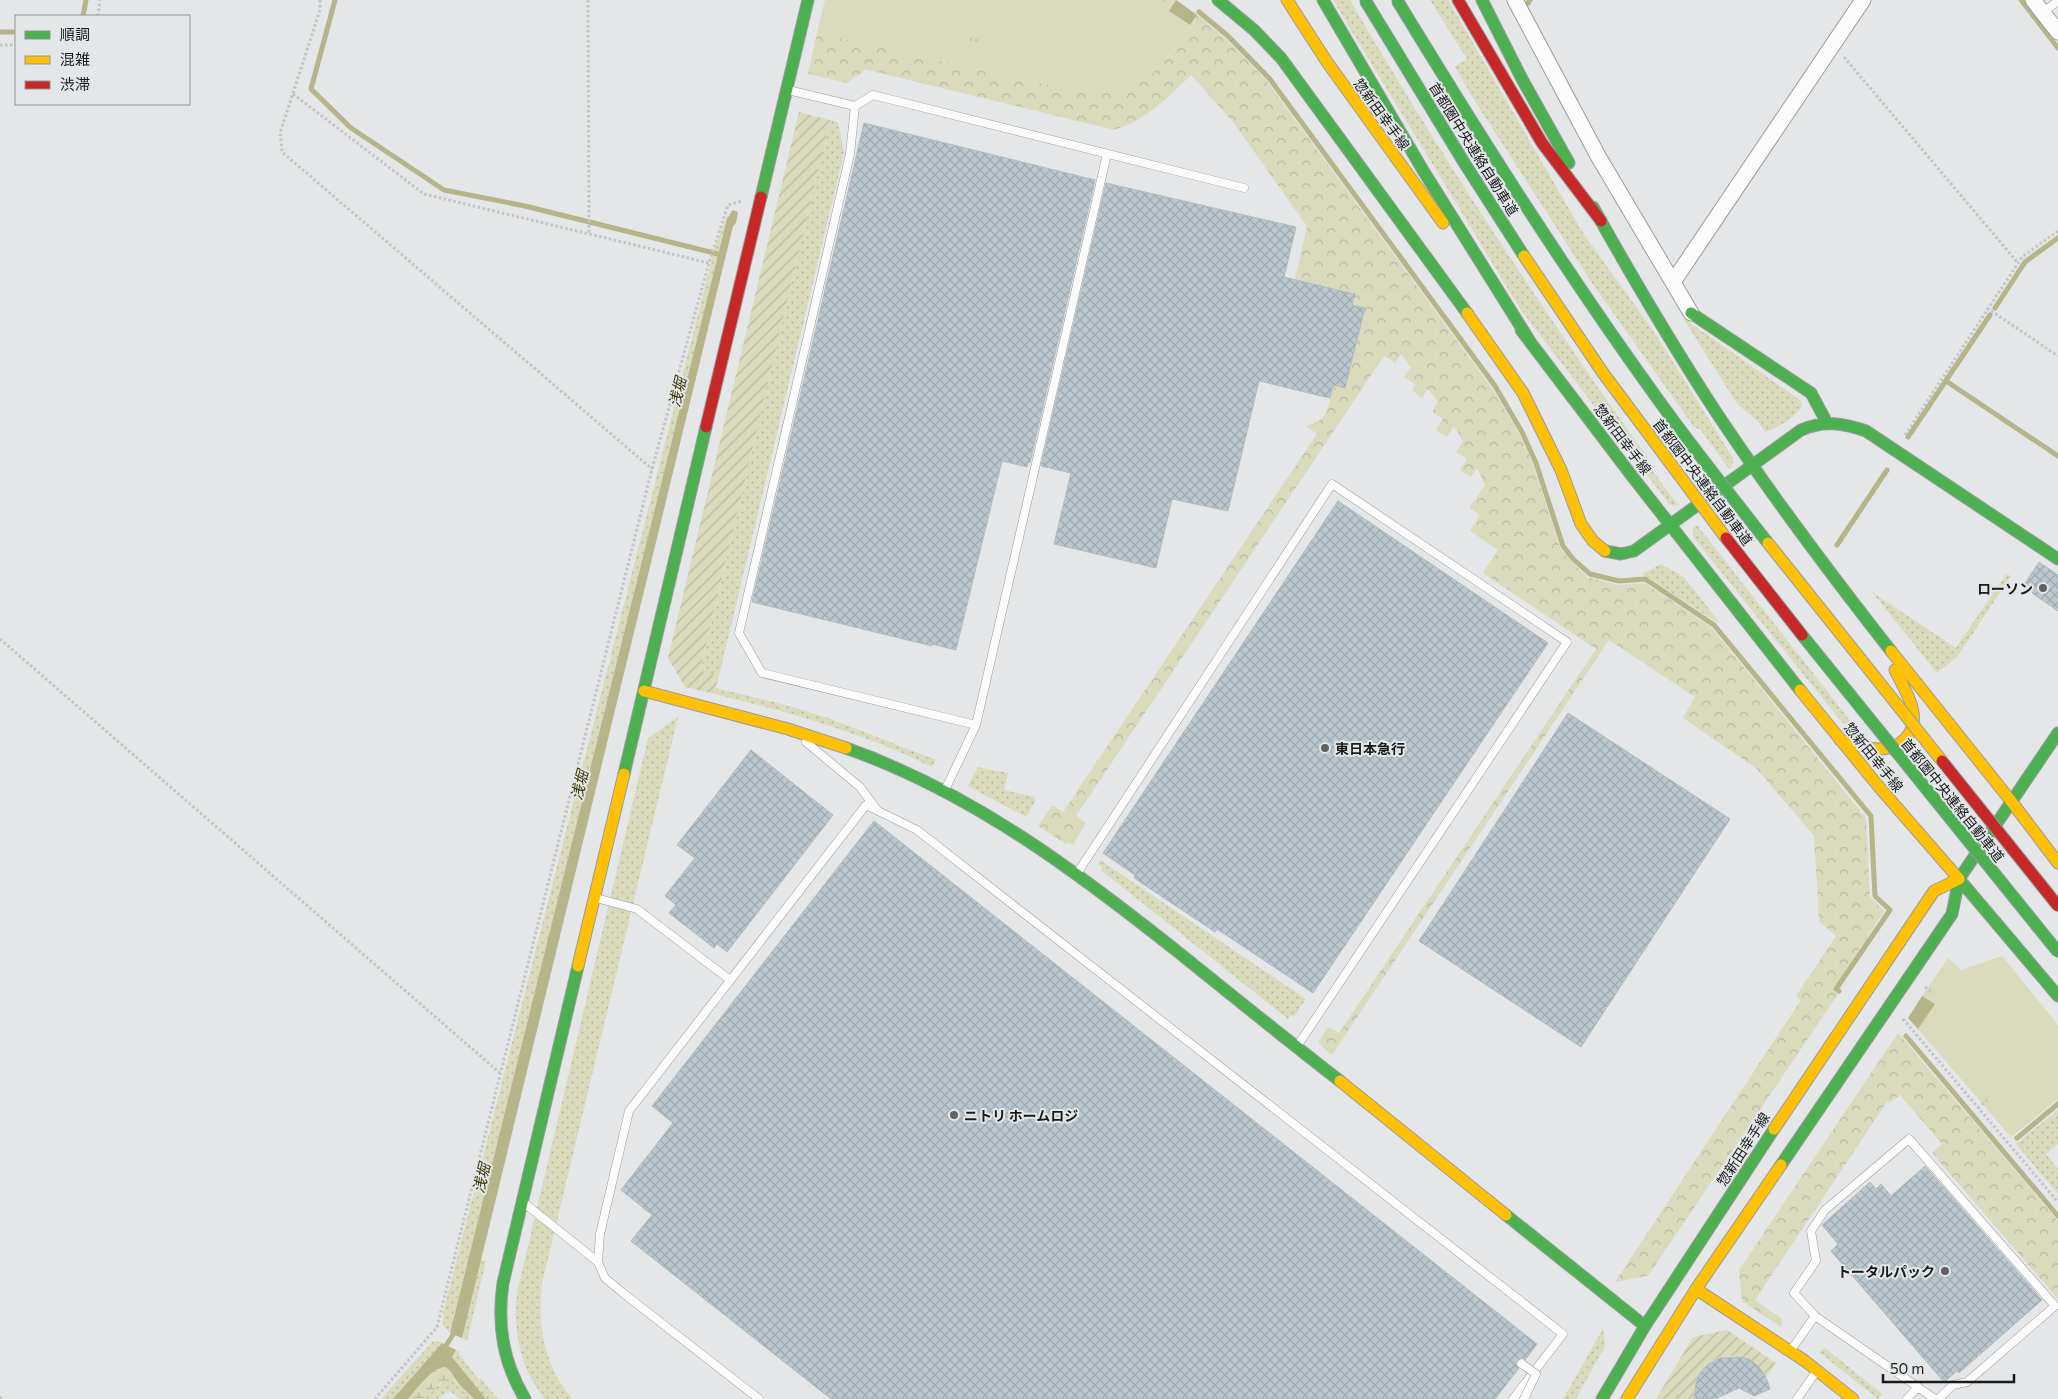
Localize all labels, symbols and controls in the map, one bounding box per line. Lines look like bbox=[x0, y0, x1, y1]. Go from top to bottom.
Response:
legend bbox=[15, 15, 190, 105]
text: 順調 bbox=[60, 25, 90, 43]
text: 混雑 bbox=[60, 50, 90, 68]
text: 渋滞 bbox=[60, 75, 90, 93]
street label: 惣新田幸手線 bbox=[1350, 75, 1414, 153]
street label: 首都圏中央連絡自動車道 bbox=[1426, 79, 1522, 219]
water label: 浅堀 bbox=[665, 373, 690, 409]
street label: 惣新田幸手線 bbox=[1591, 400, 1655, 478]
street label: 首都圏中央連絡自動車道 bbox=[1650, 415, 1756, 549]
place label: ローソン bbox=[1977, 580, 2033, 597]
marker: ローソン bbox=[2037, 582, 2049, 594]
street label: 惣新田幸手線 bbox=[1841, 719, 1907, 795]
street label: 首都圏中央連絡自動車道 bbox=[1898, 735, 2008, 865]
place label: 東日本急行 bbox=[1335, 740, 1405, 757]
marker: 東日本急行 bbox=[1319, 742, 1331, 754]
water label: 浅堀 bbox=[567, 766, 592, 802]
place label: ニトリ ホームロジ bbox=[964, 1107, 1078, 1124]
marker: ニトリ ホームロジ bbox=[948, 1109, 960, 1121]
street label: 惣新田幸手線 bbox=[1713, 1109, 1773, 1189]
water label: 浅堀 bbox=[469, 1159, 494, 1195]
place label: トータルパック bbox=[1837, 1263, 1935, 1280]
marker: トータルパック bbox=[1939, 1265, 1951, 1277]
scale bar bbox=[1883, 1352, 2014, 1384]
text: 50 m bbox=[1890, 1359, 1924, 1377]

